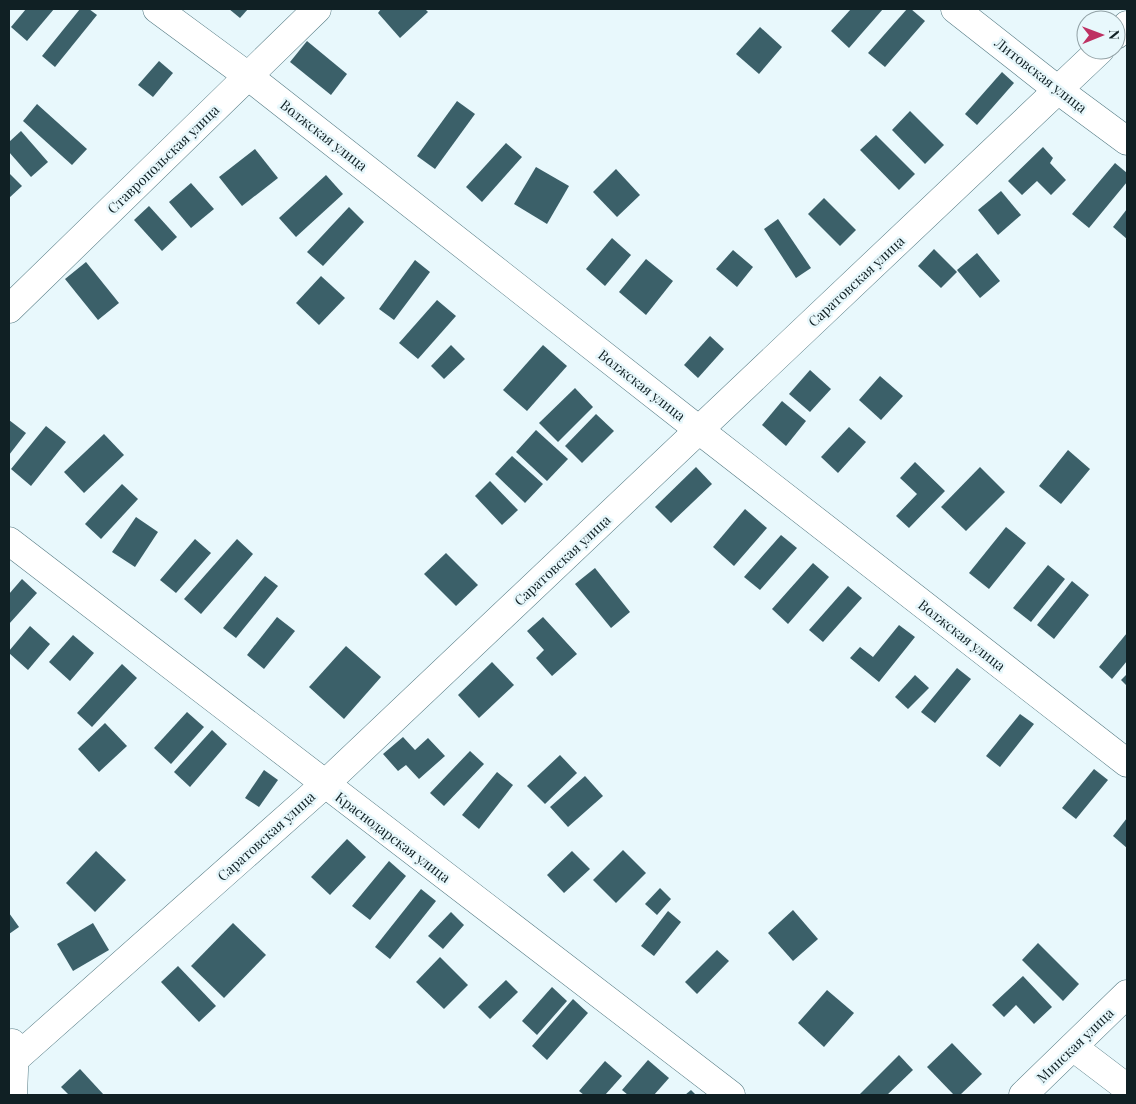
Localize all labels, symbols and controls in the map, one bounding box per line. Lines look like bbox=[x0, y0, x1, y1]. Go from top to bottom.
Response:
north arrow bbox=[1076, 10, 1126, 60]
text: N bbox=[1105, 30, 1124, 40]
street label: Литовская улица bbox=[990, 32, 1091, 117]
street label: Волжская улица bbox=[277, 95, 371, 175]
street label: Ставропольская улица bbox=[103, 100, 223, 218]
street label: Саратовская улица bbox=[804, 231, 908, 331]
street label: Волжская улица bbox=[595, 345, 689, 425]
street label: Саратовская улица bbox=[510, 510, 614, 610]
street label: Волжская улица bbox=[915, 595, 1009, 675]
street label: Саратовская улица bbox=[213, 787, 319, 885]
street label: Краснодарская улица bbox=[331, 787, 455, 887]
street label: Минская улица bbox=[1032, 1003, 1118, 1087]

